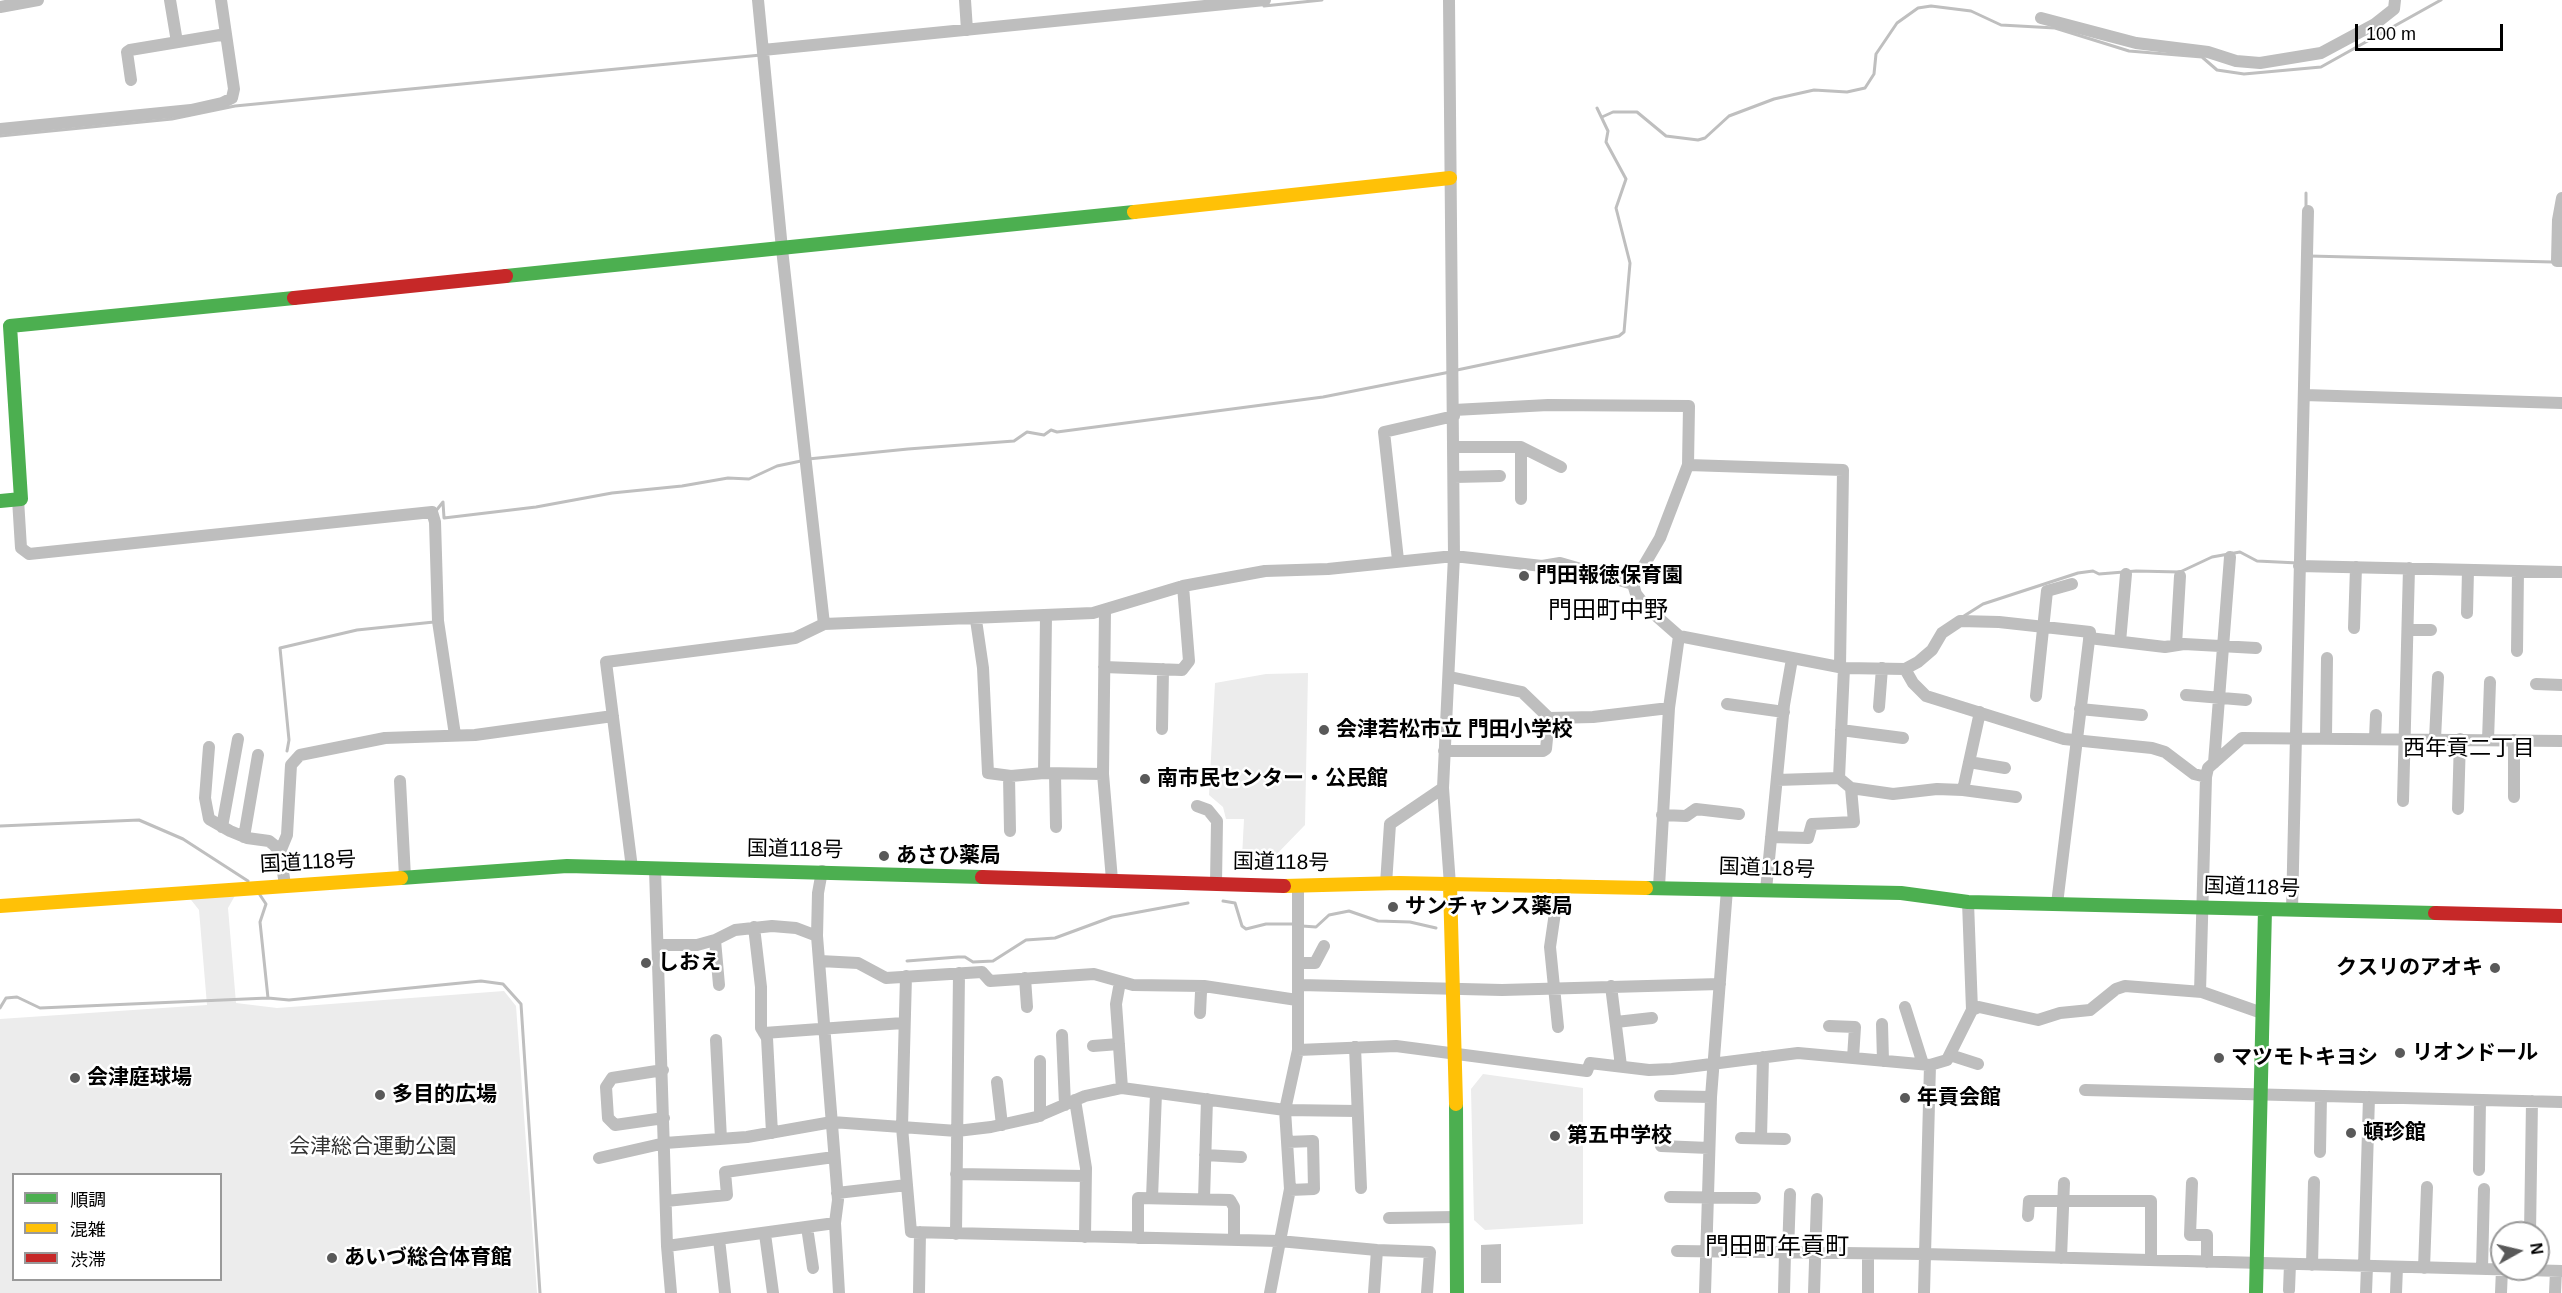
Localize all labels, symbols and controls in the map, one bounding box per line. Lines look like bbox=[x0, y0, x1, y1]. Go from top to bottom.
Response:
scale bar bbox=[2358, 12, 2506, 50]
text: 100 m bbox=[2366, 24, 2416, 44]
place label: 門田報徳保育園 bbox=[1536, 563, 1683, 589]
marker: 門田報徳保育園 bbox=[1517, 569, 1531, 583]
district label: 門田町中野 bbox=[1548, 597, 1668, 625]
place label: 会津若松市立 門田小学校 bbox=[1336, 717, 1573, 743]
marker: 会津若松市立 門田小学校 bbox=[1317, 723, 1331, 737]
district label: 西年貢二丁目 bbox=[2403, 736, 2535, 762]
place label: 南市民センター・公民館 bbox=[1157, 766, 1388, 792]
marker: 南市民センター・公民館 bbox=[1138, 772, 1152, 786]
street label: 国道118号 bbox=[747, 837, 843, 863]
place label: あさひ薬局 bbox=[896, 843, 1001, 869]
street label: 国道118号 bbox=[259, 848, 357, 878]
marker: あさひ薬局 bbox=[877, 849, 891, 863]
street label: 国道118号 bbox=[1233, 850, 1329, 876]
street label: 国道118号 bbox=[1718, 855, 1816, 883]
street label: 国道118号 bbox=[2203, 874, 2301, 902]
place label: サンチャンス薬局 bbox=[1405, 894, 1573, 920]
marker: サンチャンス薬局 bbox=[1386, 900, 1400, 914]
place label: しおえ bbox=[658, 950, 721, 976]
place label: クスリのアオキ bbox=[2336, 955, 2483, 981]
marker: しおえ bbox=[639, 956, 653, 970]
marker: クスリのアオキ bbox=[2488, 961, 2502, 975]
place label: リオンドール bbox=[2412, 1040, 2538, 1066]
place label: マツモトキヨシ bbox=[2231, 1045, 2378, 1071]
marker: リオンドール bbox=[2393, 1046, 2407, 1060]
marker: マツモトキヨシ bbox=[2212, 1051, 2226, 1065]
place label: 会津庭球場 bbox=[87, 1065, 192, 1091]
marker: 会津庭球場 bbox=[68, 1071, 82, 1085]
place label: 多目的広場 bbox=[392, 1082, 497, 1108]
place label: 年貢会館 bbox=[1917, 1085, 2001, 1111]
marker: 多目的広場 bbox=[373, 1088, 387, 1102]
marker: 年貢会館 bbox=[1898, 1091, 1912, 1105]
place label: 頓珍館 bbox=[2363, 1120, 2426, 1146]
place label: 第五中学校 bbox=[1567, 1123, 1672, 1149]
marker: 頓珍館 bbox=[2344, 1126, 2358, 1140]
marker: 第五中学校 bbox=[1548, 1129, 1562, 1143]
park label: 会津総合運動公園 bbox=[289, 1134, 457, 1160]
legend bbox=[12, 1173, 222, 1281]
text: 順調 bbox=[70, 1190, 106, 1210]
text: 混雑 bbox=[70, 1220, 106, 1240]
north arrow bbox=[2490, 1221, 2550, 1281]
district label: 門田町年貢町 bbox=[1705, 1233, 1849, 1261]
text: N bbox=[2527, 1242, 2546, 1256]
place label: あいづ総合体育館 bbox=[344, 1245, 512, 1271]
text: 渋滞 bbox=[70, 1250, 106, 1270]
marker: あいづ総合体育館 bbox=[325, 1251, 339, 1265]

